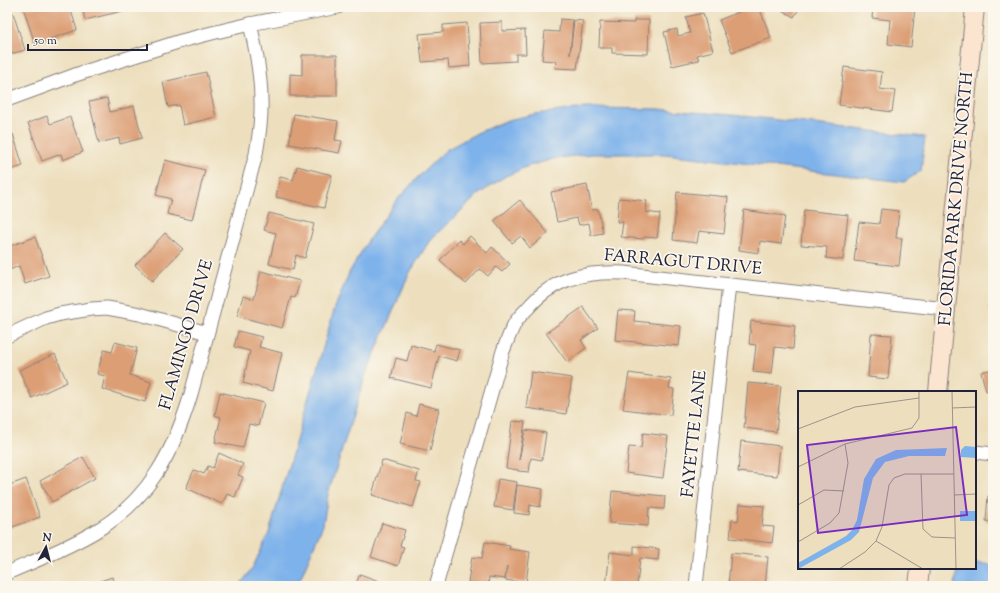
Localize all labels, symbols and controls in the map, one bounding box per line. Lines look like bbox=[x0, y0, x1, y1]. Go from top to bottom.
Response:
scale bar bbox=[28, 26, 147, 52]
text: 50 m bbox=[33, 32, 57, 50]
street label: FLORIDA PARK DRIVE NORTH bbox=[934, 70, 980, 327]
street label: FARRAGUT DRIVE bbox=[603, 244, 763, 282]
street label: FLAMINGO DRIVE bbox=[154, 257, 220, 413]
street label: FAYETTE LANE bbox=[676, 369, 714, 499]
inset map bbox=[798, 391, 976, 569]
north arrow bbox=[26, 527, 66, 567]
text: N bbox=[41, 529, 53, 547]

